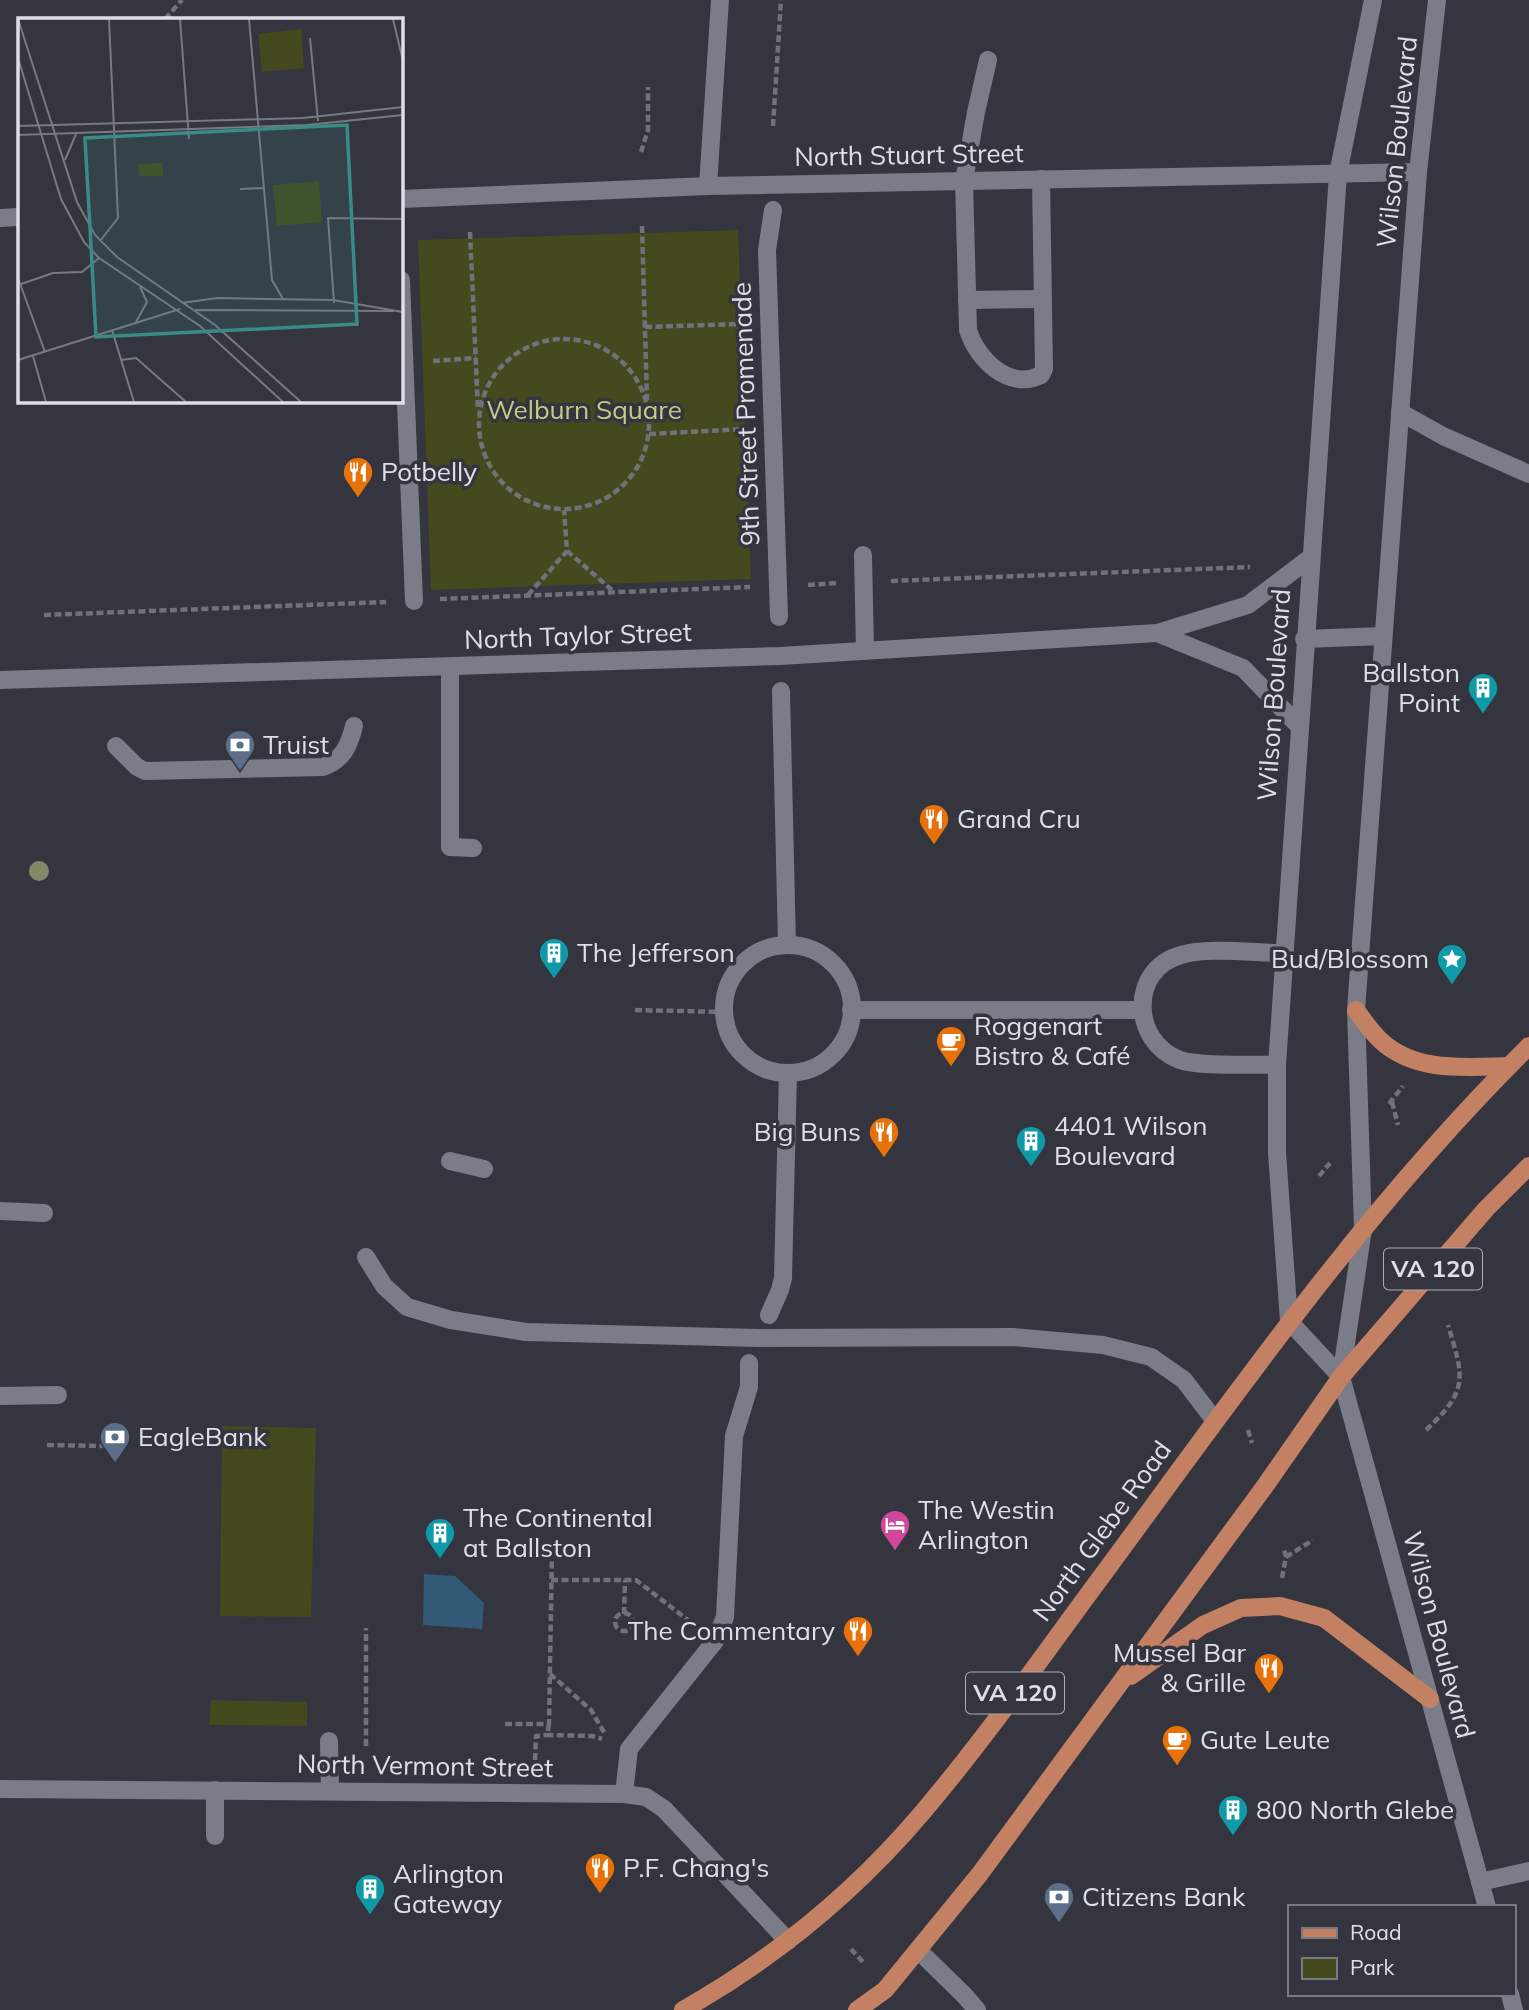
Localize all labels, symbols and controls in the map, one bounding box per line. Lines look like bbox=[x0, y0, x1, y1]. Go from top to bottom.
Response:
inset map bbox=[18, 18, 402, 402]
street label: Wilson Boulevard bbox=[1369, 34, 1424, 249]
street label: North Stuart Street bbox=[794, 136, 1024, 173]
street label: 9th Street Promenade bbox=[724, 282, 767, 546]
park label: Welburn Square bbox=[486, 393, 682, 426]
restaurant icon: Potbelly bbox=[341, 455, 375, 499]
place label: Potbelly bbox=[381, 455, 477, 488]
street label: Wilson Boulevard bbox=[1250, 588, 1297, 802]
street label: North Taylor Street bbox=[464, 615, 692, 656]
place label: Ballston Point bbox=[1363, 656, 1460, 719]
building icon: Ballston Point bbox=[1466, 671, 1500, 715]
bank icon: Truist bbox=[223, 728, 257, 772]
place label: Truist bbox=[263, 728, 329, 761]
restaurant icon: Grand Cru bbox=[917, 802, 951, 846]
place label: Grand Cru bbox=[957, 802, 1081, 835]
building icon: The Jefferson bbox=[537, 936, 571, 980]
place label: The Jefferson bbox=[577, 936, 735, 969]
place label: Bud/Blossom bbox=[1271, 942, 1429, 975]
place icon: Bud/Blossom bbox=[1435, 942, 1469, 986]
place label: Roggenart Bistro & Café bbox=[974, 1009, 1130, 1072]
cafe icon: Roggenart Bistro & Café bbox=[934, 1024, 968, 1068]
place label: 4401 Wilson Boulevard bbox=[1054, 1109, 1207, 1172]
place label: Big Buns bbox=[754, 1115, 861, 1148]
restaurant icon: Big Buns bbox=[867, 1115, 901, 1159]
building icon: 4401 Wilson Boulevard bbox=[1014, 1124, 1048, 1168]
road number: VA 120 bbox=[1384, 1248, 1482, 1289]
bank icon: EagleBank bbox=[98, 1420, 132, 1464]
place label: EagleBank bbox=[138, 1420, 267, 1453]
street label: North Glebe Road bbox=[1025, 1434, 1178, 1627]
place label: The Westin Arlington bbox=[918, 1493, 1055, 1556]
place label: The Continental at Ballston bbox=[463, 1501, 653, 1564]
hotel icon: The Westin Arlington bbox=[878, 1508, 912, 1552]
building icon: The Continental at Ballston bbox=[423, 1516, 457, 1560]
street label: Wilson Boulevard bbox=[1396, 1528, 1483, 1742]
place label: The Commentary bbox=[628, 1614, 835, 1647]
restaurant icon: The Commentary bbox=[841, 1614, 875, 1658]
place label: Mussel Bar & Grille bbox=[1113, 1636, 1247, 1699]
restaurant icon: Mussel Bar & Grille bbox=[1252, 1651, 1286, 1695]
road number: VA 120 bbox=[966, 1672, 1064, 1714]
cafe icon: Gute Leute bbox=[1160, 1723, 1194, 1767]
place label: Gute Leute bbox=[1200, 1723, 1330, 1756]
street label: North Vermont Street bbox=[297, 1747, 553, 1784]
building icon: 800 North Glebe bbox=[1216, 1793, 1250, 1837]
place label: 800 North Glebe bbox=[1256, 1793, 1454, 1826]
restaurant icon: P.F. Chang's bbox=[583, 1851, 617, 1895]
place label: P.F. Chang's bbox=[623, 1851, 769, 1884]
place label: Arlington Gateway bbox=[393, 1857, 504, 1920]
building icon: Arlington Gateway bbox=[353, 1872, 387, 1916]
bank icon: Citizens Bank bbox=[1042, 1880, 1076, 1924]
place label: Citizens Bank bbox=[1082, 1880, 1246, 1913]
legend bbox=[1288, 1905, 1515, 1996]
text: Road bbox=[1350, 1919, 1401, 1945]
text: Park bbox=[1350, 1954, 1394, 1980]

